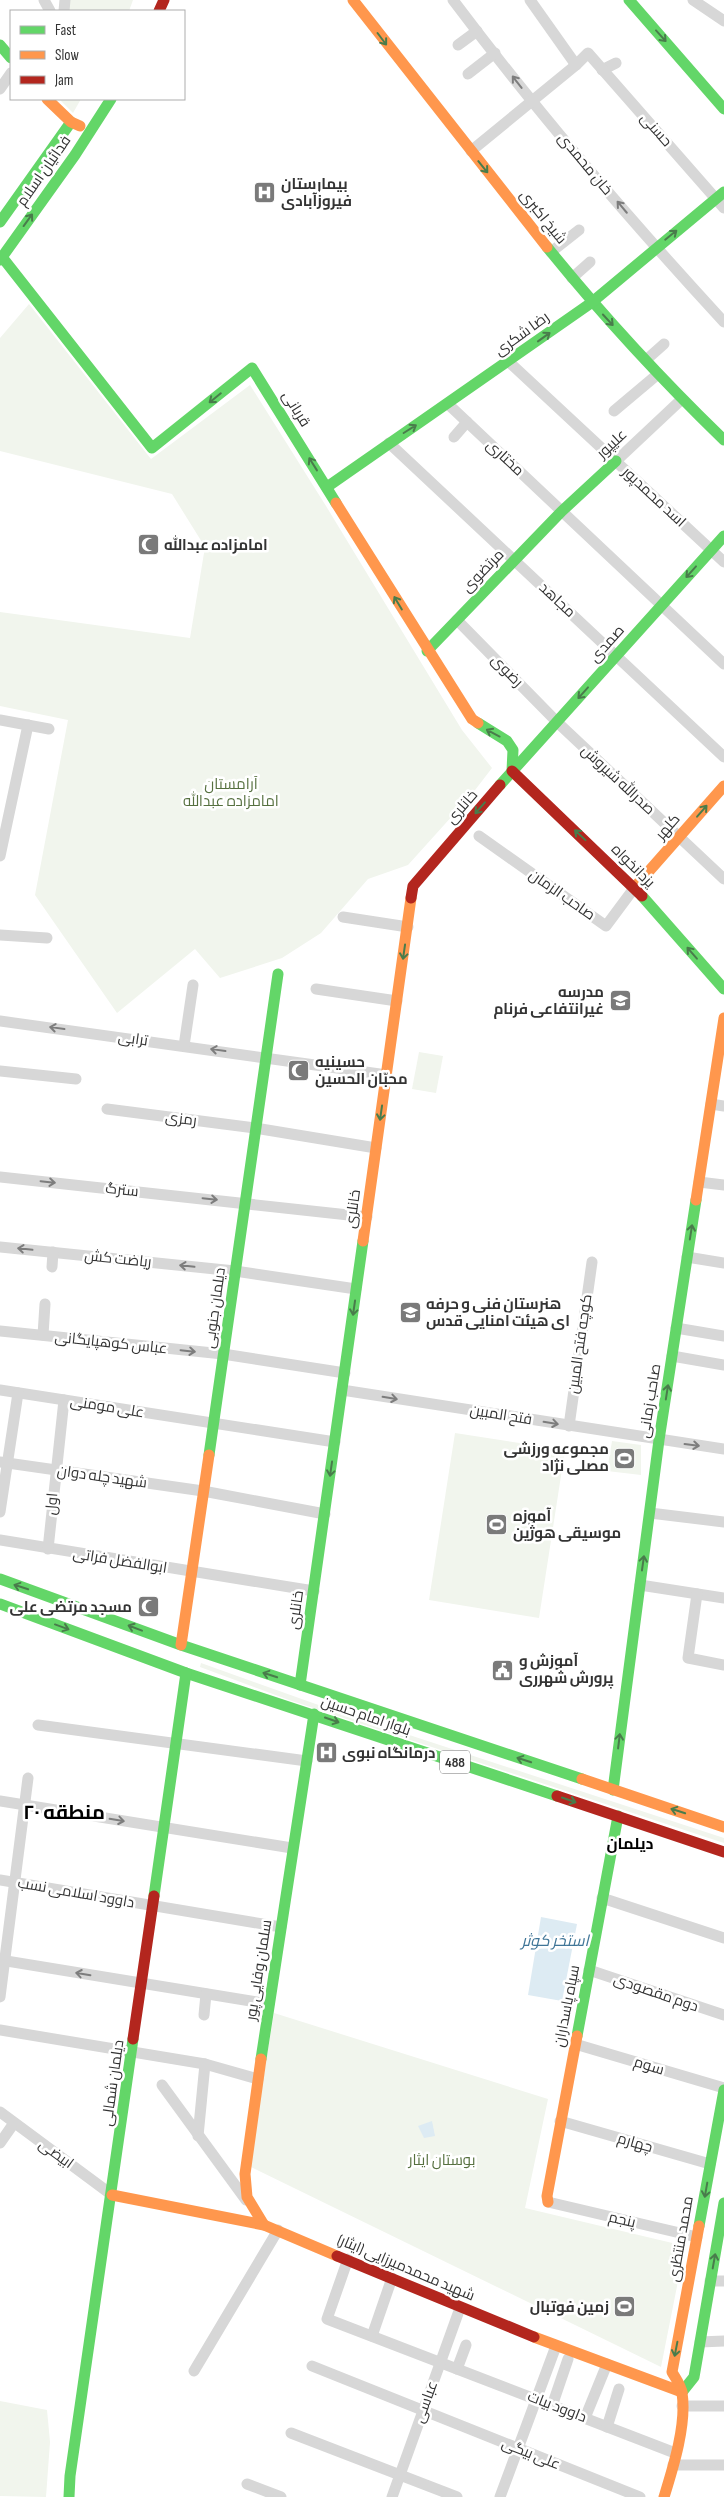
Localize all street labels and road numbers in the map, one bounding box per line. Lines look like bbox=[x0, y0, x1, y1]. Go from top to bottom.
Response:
street label: حسنی bbox=[636, 109, 676, 151]
street label: خان محمدی bbox=[553, 129, 617, 199]
street label: فدائیان اسلام bbox=[13, 132, 75, 210]
street label: شیخ اکبری bbox=[515, 186, 571, 249]
street label: رضا شکری bbox=[491, 308, 553, 360]
street label: قربانی bbox=[278, 387, 314, 431]
street label: علیپور bbox=[592, 425, 631, 464]
street label: مختاری bbox=[482, 436, 528, 480]
street label: اسد محمدپور bbox=[617, 462, 690, 531]
street label: مرتضوی bbox=[458, 545, 508, 597]
street label: مجاهد bbox=[535, 578, 579, 622]
street label: صمدی bbox=[585, 621, 629, 667]
street label: رضوی bbox=[487, 651, 527, 691]
street label: صدرالله شیروش bbox=[577, 740, 660, 819]
street label: خانلری bbox=[442, 786, 482, 828]
street label: کلهر bbox=[651, 810, 684, 845]
street label: یزدانخواه bbox=[607, 840, 659, 892]
street label: صاحب الزمان bbox=[525, 865, 599, 925]
street label: ترابی bbox=[117, 1028, 149, 1050]
street label: رمزی bbox=[164, 1108, 198, 1130]
street label: سترگ bbox=[105, 1179, 139, 1201]
street label: خانلری bbox=[341, 1188, 365, 1230]
street label: ریاضت کش bbox=[83, 1246, 153, 1272]
street label: دیلمان جنوبی bbox=[200, 1266, 230, 1350]
street label: کوچه فتح المبین bbox=[564, 1293, 597, 1395]
street label: عباس کوهپایگانی bbox=[54, 1328, 168, 1358]
street label: صاحب زمانی bbox=[635, 1362, 665, 1440]
street label: علی مومنی bbox=[69, 1392, 145, 1422]
street label: فتح المبین bbox=[468, 1401, 534, 1430]
street label: شهید چله دوان bbox=[56, 1461, 148, 1493]
street label: اول bbox=[42, 1492, 62, 1516]
street label: ابوالفضل فراتی bbox=[72, 1544, 168, 1578]
street label: خانلری bbox=[284, 1589, 308, 1631]
street label: بلوار امام حسین bbox=[319, 1692, 413, 1740]
road number: 488 bbox=[440, 1750, 470, 1774]
street label: داوود اسلامی نسب bbox=[16, 1873, 136, 1913]
street label: سلمان وفایی پور bbox=[241, 1918, 276, 2023]
street label: سپاه پاسداران bbox=[550, 1963, 584, 2049]
street label: دوم مقصودی bbox=[611, 1970, 701, 2016]
street label: دیلمان شمالی bbox=[98, 2039, 128, 2127]
street label: سوم bbox=[632, 2052, 666, 2080]
street label: چهارم bbox=[615, 2129, 655, 2157]
street label: ابیضی bbox=[35, 2135, 77, 2173]
street label: محمد منتظری bbox=[664, 2195, 698, 2283]
street label: پنجم bbox=[607, 2208, 637, 2232]
street label: شهید محمدمیرزایی (ایثار) bbox=[334, 2230, 478, 2306]
street label: عباسی bbox=[410, 2378, 442, 2426]
street label: داوود بیات bbox=[525, 2387, 589, 2427]
street label: علی بیگی bbox=[499, 2434, 563, 2474]

